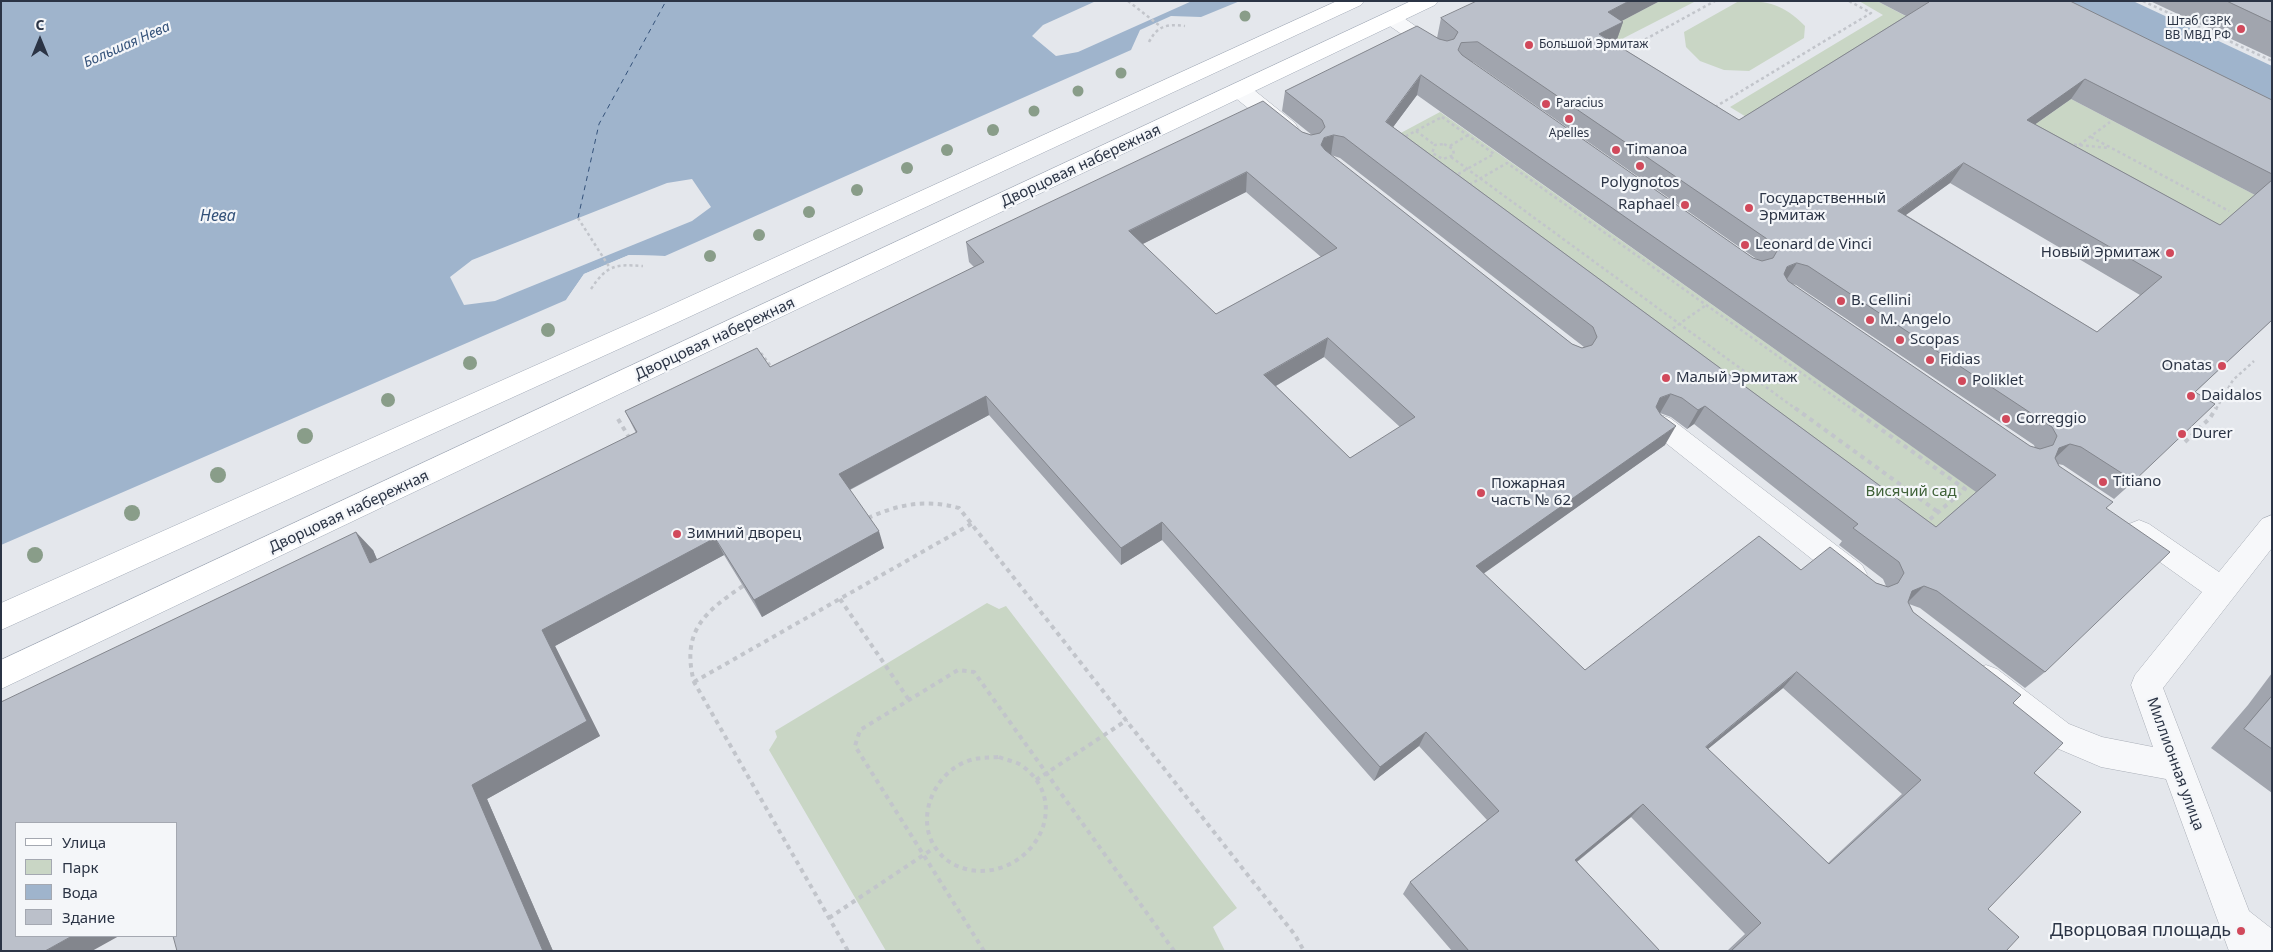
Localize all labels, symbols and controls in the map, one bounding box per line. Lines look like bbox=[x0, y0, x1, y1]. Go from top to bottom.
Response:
north arrow bbox=[15, 15, 65, 65]
text: С bbox=[35, 15, 45, 34]
place label: Штаб СЗРК ВВ МВД РФ bbox=[2165, 15, 2231, 43]
water label: Большая Нева bbox=[81, 18, 173, 72]
marker: Штаб СЗРК ВВ МВД РФ bbox=[2235, 23, 2247, 35]
place label: Большой Эрмитаж bbox=[1539, 38, 1648, 52]
marker: Большой Эрмитаж bbox=[1523, 39, 1535, 51]
place label: Paracius bbox=[1556, 97, 1603, 111]
marker: Paracius bbox=[1540, 98, 1552, 110]
marker: Apelles bbox=[1563, 113, 1575, 125]
street label: Дворцовая набережная bbox=[998, 121, 1164, 211]
place label: Apelles bbox=[1549, 127, 1589, 141]
place label: Timanoa bbox=[1626, 141, 1687, 159]
marker: Timanoa bbox=[1610, 144, 1622, 156]
marker: Polygnotos bbox=[1634, 160, 1646, 172]
place label: Polygnotos bbox=[1601, 174, 1679, 192]
place label: Государственный Эрмитаж bbox=[1759, 190, 1886, 225]
place label: Raphael bbox=[1618, 196, 1675, 214]
marker: Raphael bbox=[1679, 199, 1691, 211]
marker: Государственный Эрмитаж bbox=[1743, 202, 1755, 214]
water label: Нева bbox=[200, 206, 236, 226]
place label: Leonard de Vinci bbox=[1755, 236, 1872, 254]
marker: Leonard de Vinci bbox=[1739, 239, 1751, 251]
place label: Новый Эрмитаж bbox=[2041, 244, 2160, 262]
marker: Новый Эрмитаж bbox=[2164, 247, 2176, 259]
place label: B. Cellini bbox=[1851, 292, 1911, 310]
street label: Дворцовая набережная bbox=[632, 294, 798, 384]
marker: B. Cellini bbox=[1835, 295, 1847, 307]
place label: M. Angelo bbox=[1880, 311, 1951, 329]
marker: M. Angelo bbox=[1864, 314, 1876, 326]
place label: Scopas bbox=[1910, 331, 1959, 349]
marker: Scopas bbox=[1894, 334, 1906, 346]
place label: Fidias bbox=[1940, 351, 1980, 369]
marker: Fidias bbox=[1924, 354, 1936, 366]
place label: Onatas bbox=[2162, 357, 2212, 375]
marker: Onatas bbox=[2216, 360, 2228, 372]
place label: Малый Эрмитаж bbox=[1676, 369, 1797, 387]
marker: Малый Эрмитаж bbox=[1660, 372, 1672, 384]
place label: Poliklet bbox=[1972, 372, 2024, 390]
marker: Poliklet bbox=[1956, 375, 1968, 387]
place label: Daidalos bbox=[2201, 387, 2262, 405]
marker: Daidalos bbox=[2185, 390, 2197, 402]
place label: Correggio bbox=[2016, 410, 2086, 428]
marker: Correggio bbox=[2000, 413, 2012, 425]
place label: Durer bbox=[2192, 425, 2233, 443]
marker: Durer bbox=[2176, 428, 2188, 440]
street label: Дворцовая набережная bbox=[266, 467, 432, 557]
place label: Titiano bbox=[2113, 473, 2161, 491]
place label: Пожарная часть № 62 bbox=[1491, 475, 1571, 510]
marker: Titiano bbox=[2097, 476, 2109, 488]
park label: Висячий сад bbox=[1865, 483, 1957, 501]
marker: Пожарная часть № 62 bbox=[1475, 487, 1487, 499]
place label: Зимний дворец bbox=[687, 525, 801, 543]
marker: Зимний дворец bbox=[671, 528, 683, 540]
street label: Миллионная улица bbox=[2142, 695, 2208, 833]
legend bbox=[15, 822, 178, 937]
text: Улица bbox=[62, 832, 106, 852]
text: Парк bbox=[62, 857, 98, 877]
text: Вода bbox=[62, 882, 98, 902]
text: Здание bbox=[62, 907, 115, 927]
place label: Дворцовая площадь bbox=[2050, 920, 2231, 942]
marker: Дворцовая площадь bbox=[2235, 925, 2247, 937]

